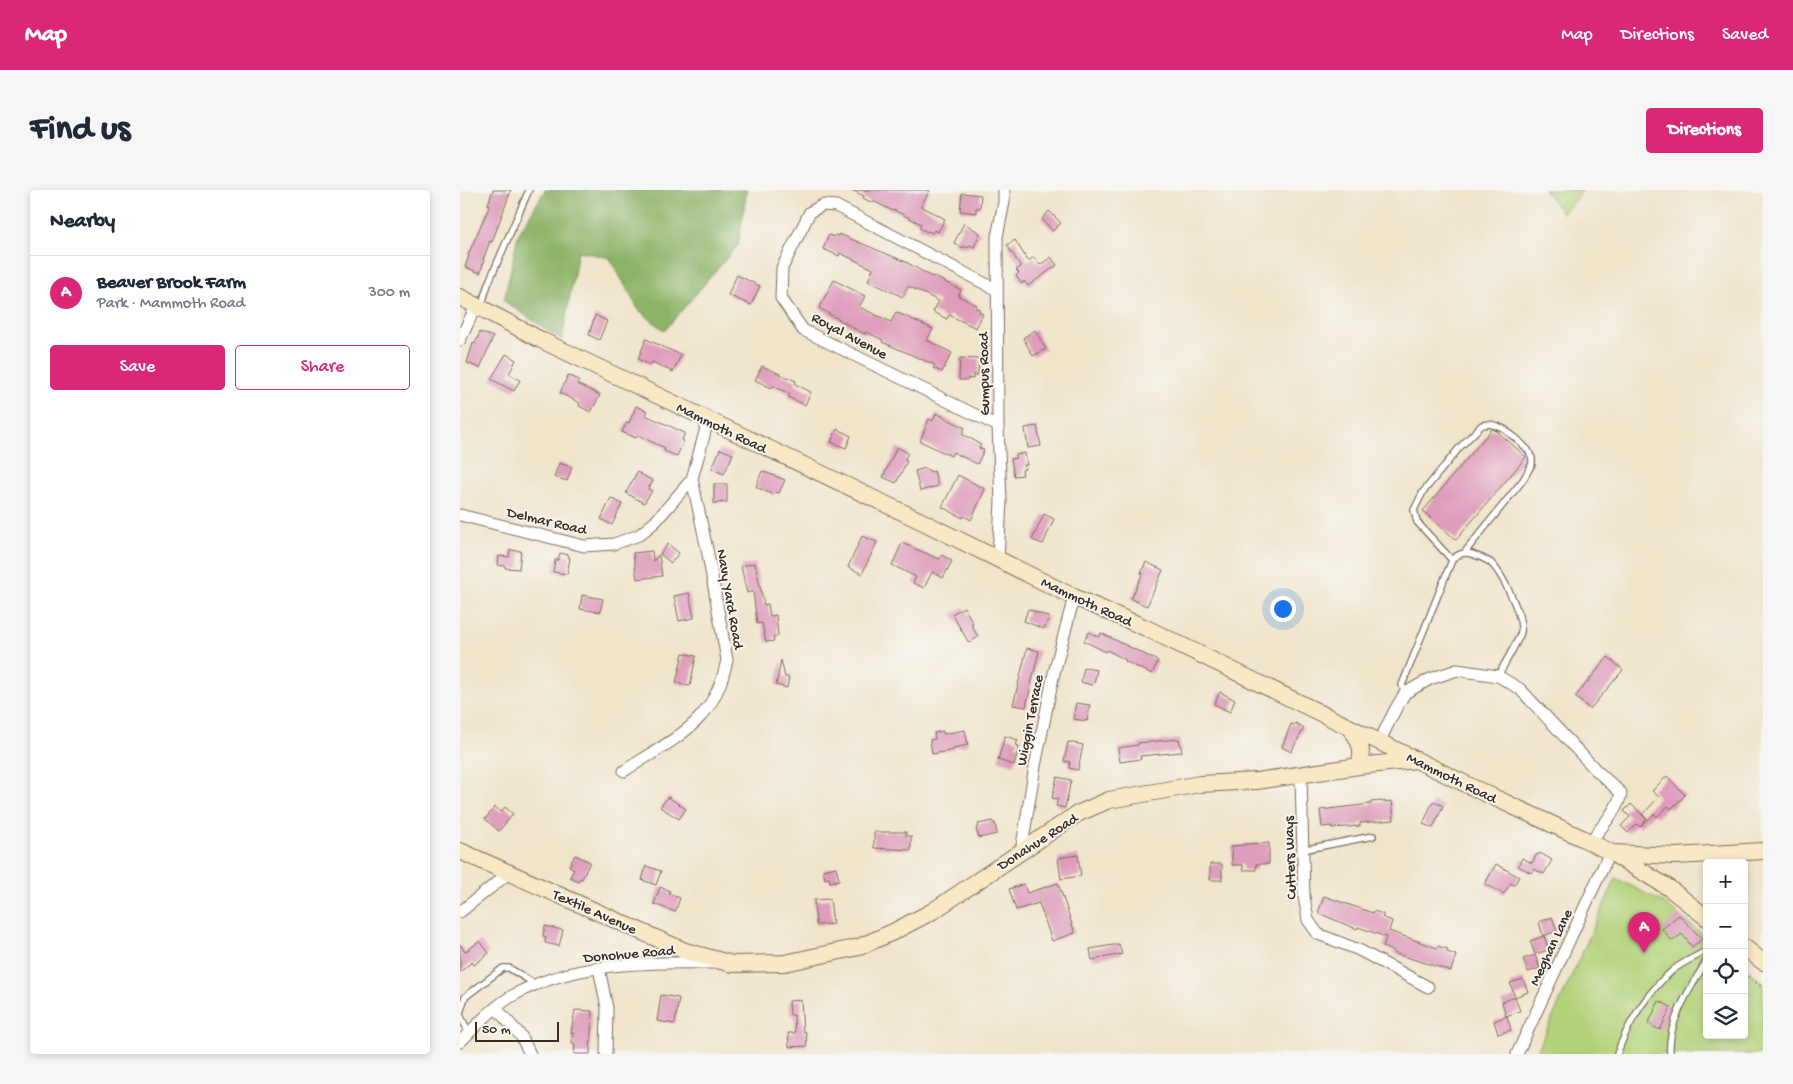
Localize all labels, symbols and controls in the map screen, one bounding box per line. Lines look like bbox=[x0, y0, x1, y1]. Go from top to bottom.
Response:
text: Map bbox=[25, 21, 67, 50]
text: Map bbox=[1561, 25, 1593, 46]
text: Directions bbox=[1621, 25, 1694, 46]
text: Saved bbox=[1722, 25, 1768, 46]
button: Directions bbox=[1646, 108, 1763, 153]
text: Find us bbox=[30, 110, 130, 151]
text: Nearby bbox=[50, 210, 115, 235]
text: Beaver Brook Farm bbox=[97, 272, 246, 295]
text: A bbox=[61, 284, 71, 303]
text: 300 m bbox=[368, 284, 410, 303]
text: Park · Mammoth Road bbox=[97, 295, 245, 314]
street label: Royal Avenue bbox=[808, 309, 890, 364]
street label: Gumpus Road bbox=[975, 331, 995, 416]
button: Save bbox=[50, 345, 225, 390]
button: Share bbox=[235, 345, 410, 390]
street label: Mammoth Road bbox=[673, 399, 770, 459]
street label: Delmar Road bbox=[504, 504, 589, 540]
street label: Navy Yard Road bbox=[711, 548, 747, 652]
street label: Mammoth Road bbox=[1038, 574, 1136, 632]
your location bbox=[1270, 596, 1296, 622]
street label: Wiggin Terrace bbox=[1013, 673, 1049, 767]
street label: Mammoth Road bbox=[1403, 749, 1500, 809]
street label: Donahue Road bbox=[994, 809, 1083, 876]
street label: Cutters Ways bbox=[1281, 815, 1301, 900]
map controls bbox=[1703, 859, 1748, 1039]
button: + bbox=[1703, 859, 1748, 904]
street label: Textile Avenue bbox=[548, 886, 639, 940]
button: − bbox=[1703, 904, 1748, 949]
street label: Meghan Lane bbox=[1526, 906, 1577, 989]
pin: A bbox=[1628, 912, 1660, 953]
street label: Donohue Road bbox=[582, 942, 677, 968]
button: locate bbox=[1703, 949, 1748, 994]
button: layers bbox=[1703, 994, 1748, 1039]
scale bar bbox=[475, 1019, 559, 1042]
text: 50 m bbox=[482, 1022, 511, 1039]

